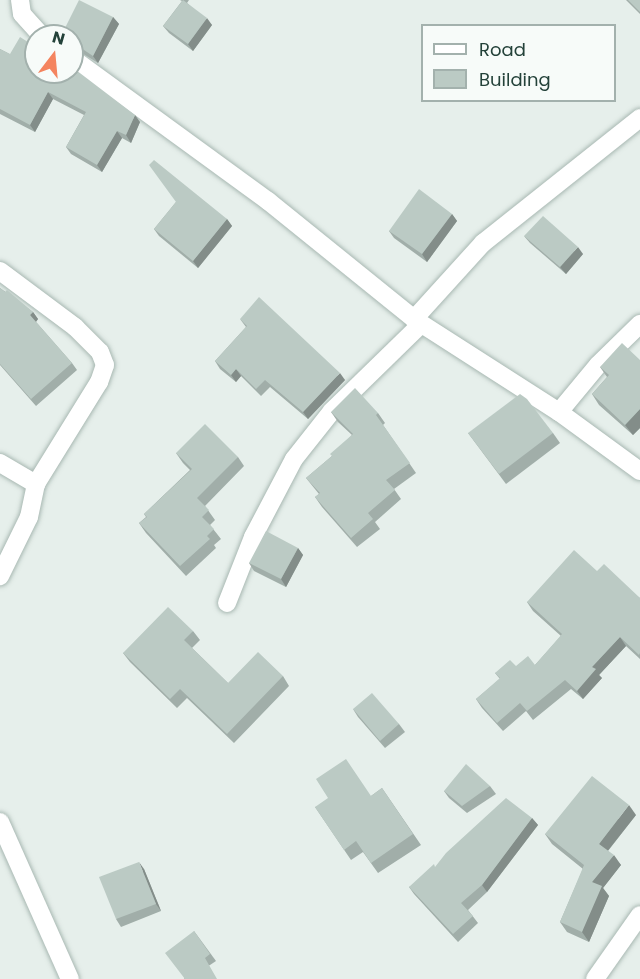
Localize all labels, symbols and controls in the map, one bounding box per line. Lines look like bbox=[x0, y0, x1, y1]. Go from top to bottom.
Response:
north arrow bbox=[24, 24, 84, 84]
legend bbox=[421, 24, 616, 102]
text: N bbox=[50, 25, 68, 51]
text: Road bbox=[479, 37, 526, 62]
text: Building bbox=[479, 67, 551, 92]

